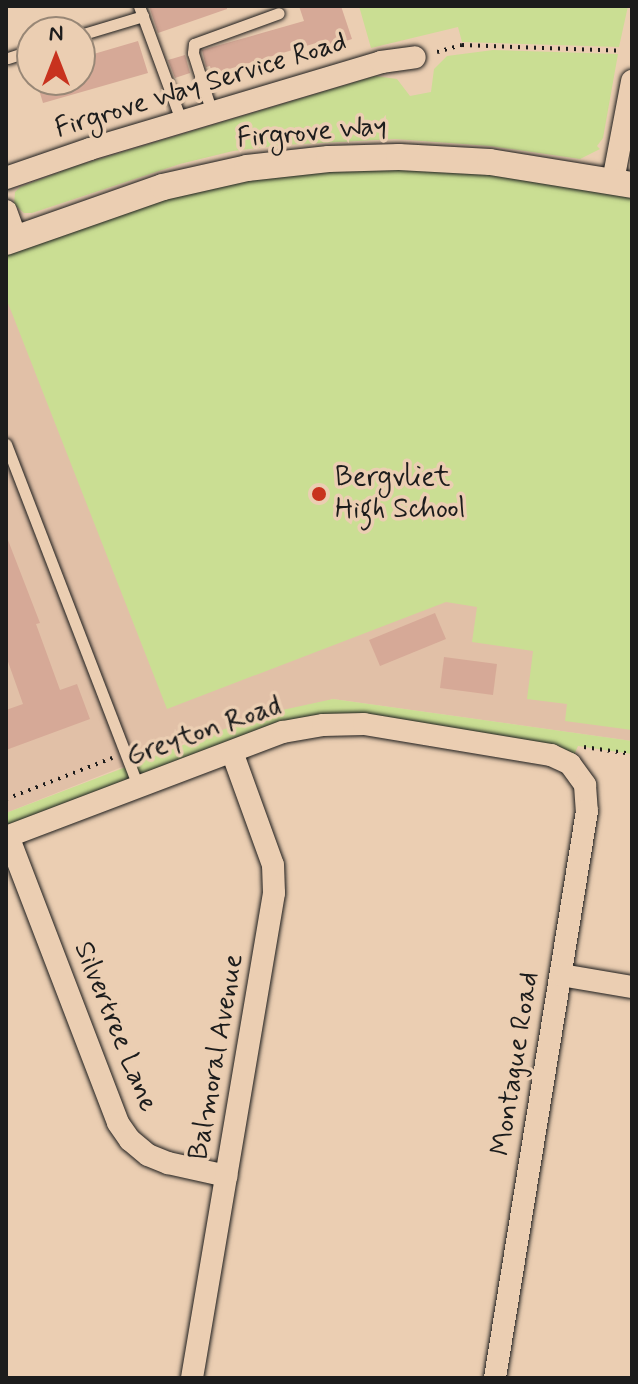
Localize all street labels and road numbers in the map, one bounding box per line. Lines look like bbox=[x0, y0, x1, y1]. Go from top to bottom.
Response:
street label: Firgrove Way Service Road bbox=[47, 24, 355, 148]
street label: Firgrove Way bbox=[233, 109, 391, 157]
street label: Greyton Road bbox=[122, 690, 286, 774]
street label: Silvertree Lane bbox=[66, 937, 164, 1117]
street label: Balmoral Avenue bbox=[182, 950, 252, 1164]
street label: Montague Road bbox=[485, 971, 547, 1157]

